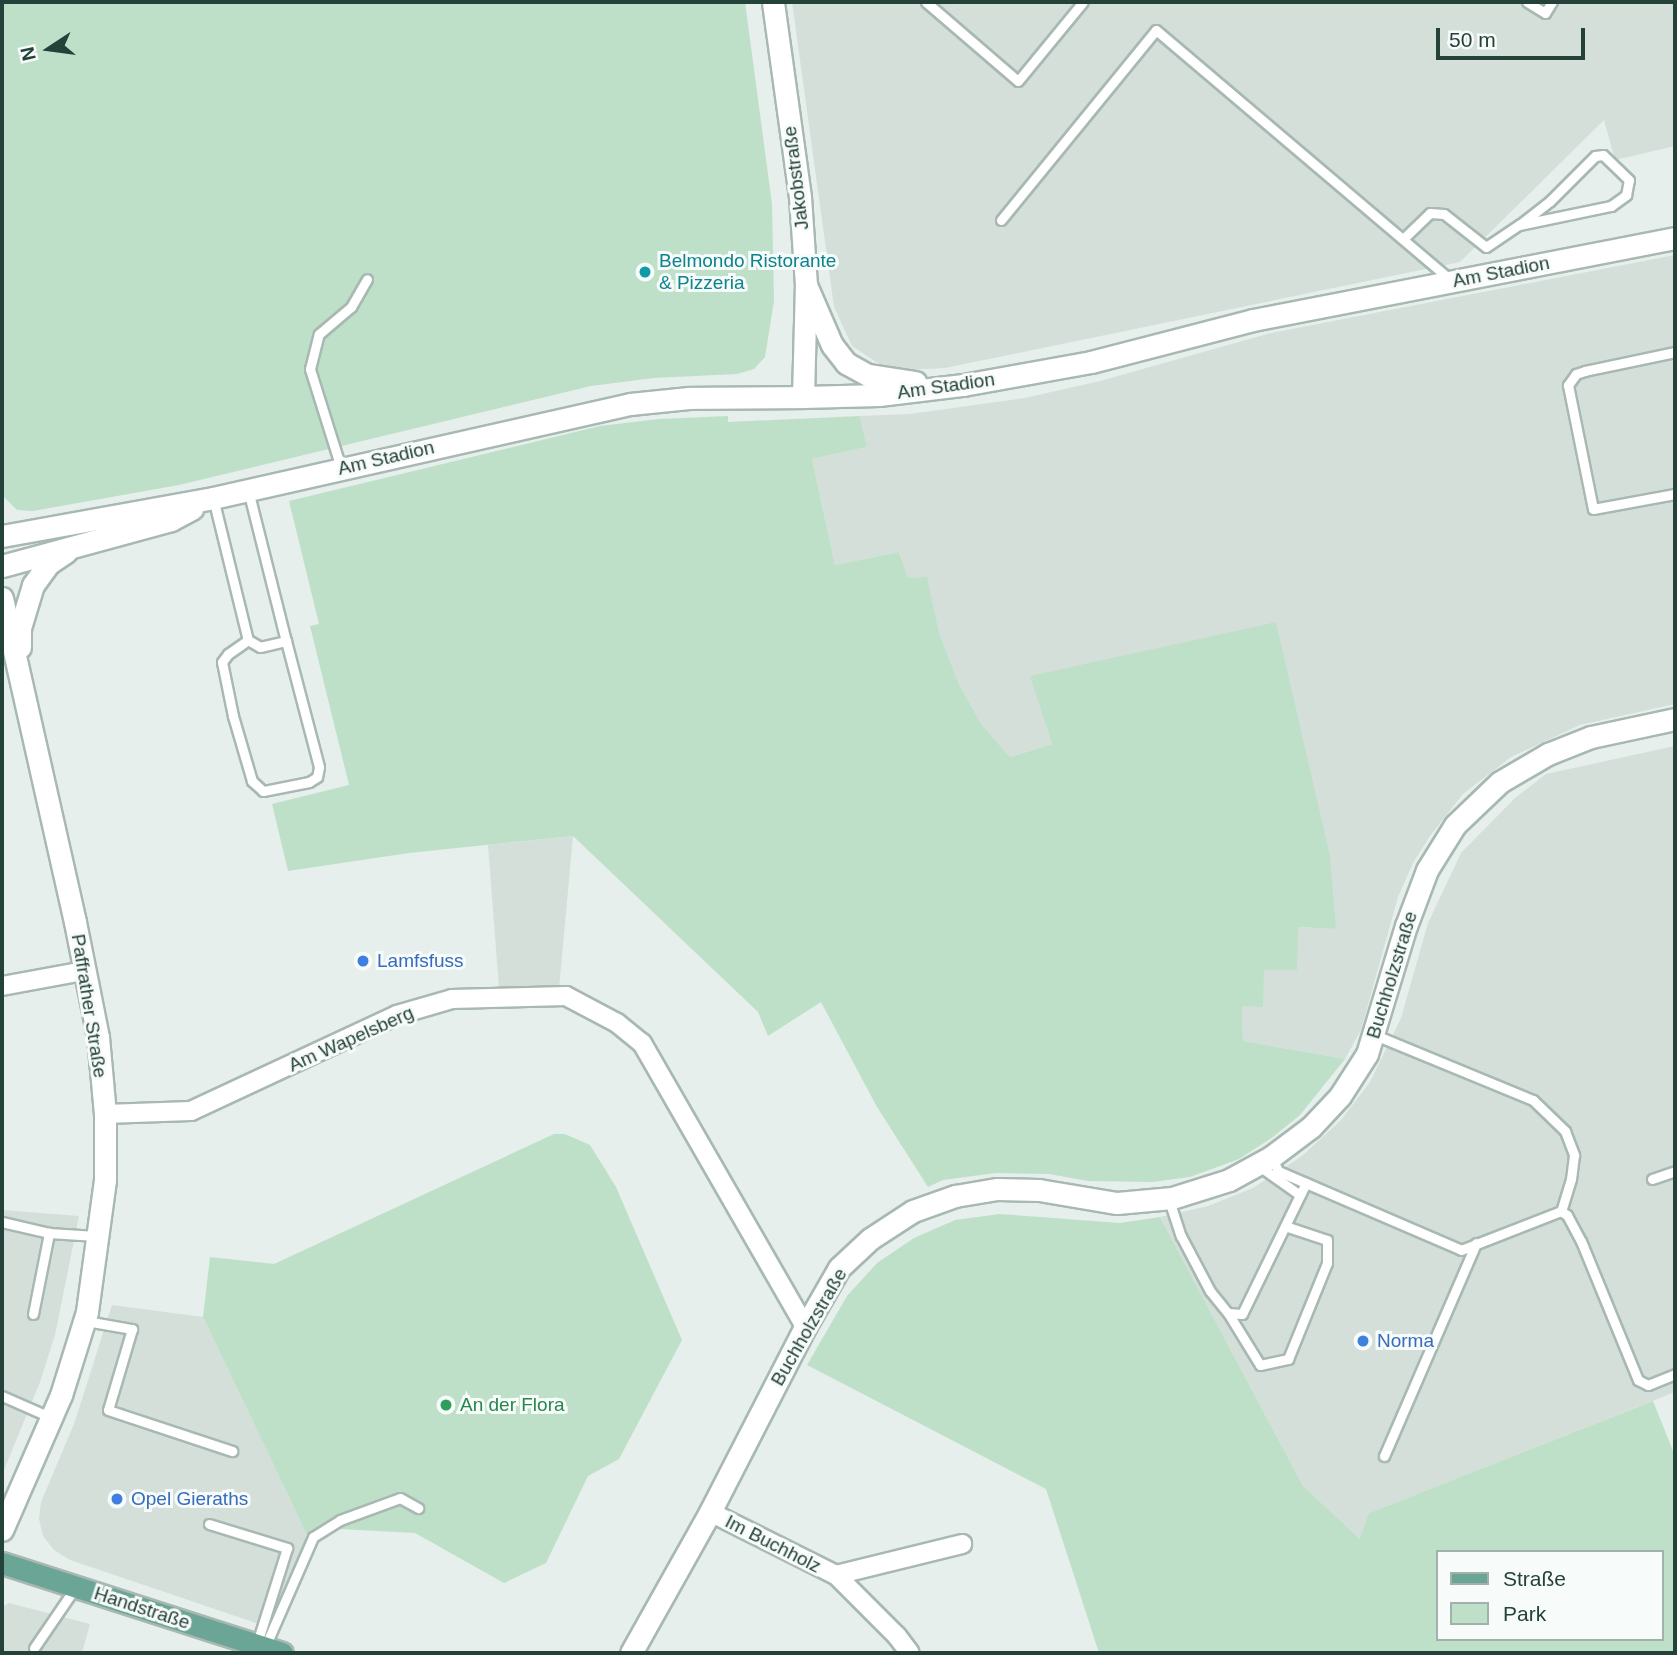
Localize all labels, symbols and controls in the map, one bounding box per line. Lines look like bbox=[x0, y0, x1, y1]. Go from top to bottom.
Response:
north arrow bbox=[14, 14, 84, 84]
scale bar bbox=[1439, 14, 1588, 58]
text: 50 m bbox=[1449, 28, 1496, 51]
text: N bbox=[16, 45, 40, 63]
street label: Jakobstraße bbox=[778, 125, 814, 231]
place label: Belmondo Ristorante & Pizzeria bbox=[659, 250, 836, 294]
street label: Am Stadion bbox=[1451, 251, 1551, 293]
marker: Belmondo Ristorante & Pizzeria bbox=[637, 264, 653, 280]
street label: Am Stadion bbox=[896, 368, 996, 404]
street label: Am Stadion bbox=[336, 436, 436, 480]
street label: Buchholzstraße bbox=[1362, 909, 1422, 1041]
street label: Paffrather Straße bbox=[66, 932, 112, 1080]
place label: Lamfsfuss bbox=[377, 950, 464, 972]
marker: Lamfsfuss bbox=[355, 953, 371, 969]
street label: Am Wapelsberg bbox=[285, 1001, 417, 1077]
street label: Buchholzstraße bbox=[766, 1264, 852, 1390]
place label: Norma bbox=[1377, 1330, 1434, 1352]
marker: Norma bbox=[1355, 1333, 1371, 1349]
place label: An der Flora bbox=[460, 1394, 565, 1416]
marker: An der Flora bbox=[438, 1397, 454, 1413]
place label: Opel Gieraths bbox=[131, 1488, 248, 1510]
marker: Opel Gieraths bbox=[109, 1491, 125, 1507]
street label: Im Buchholz bbox=[721, 1510, 825, 1578]
legend bbox=[1436, 1550, 1663, 1641]
text: Straße bbox=[1503, 1567, 1566, 1590]
street label: Handstraße bbox=[91, 1582, 193, 1634]
text: Park bbox=[1503, 1602, 1546, 1625]

